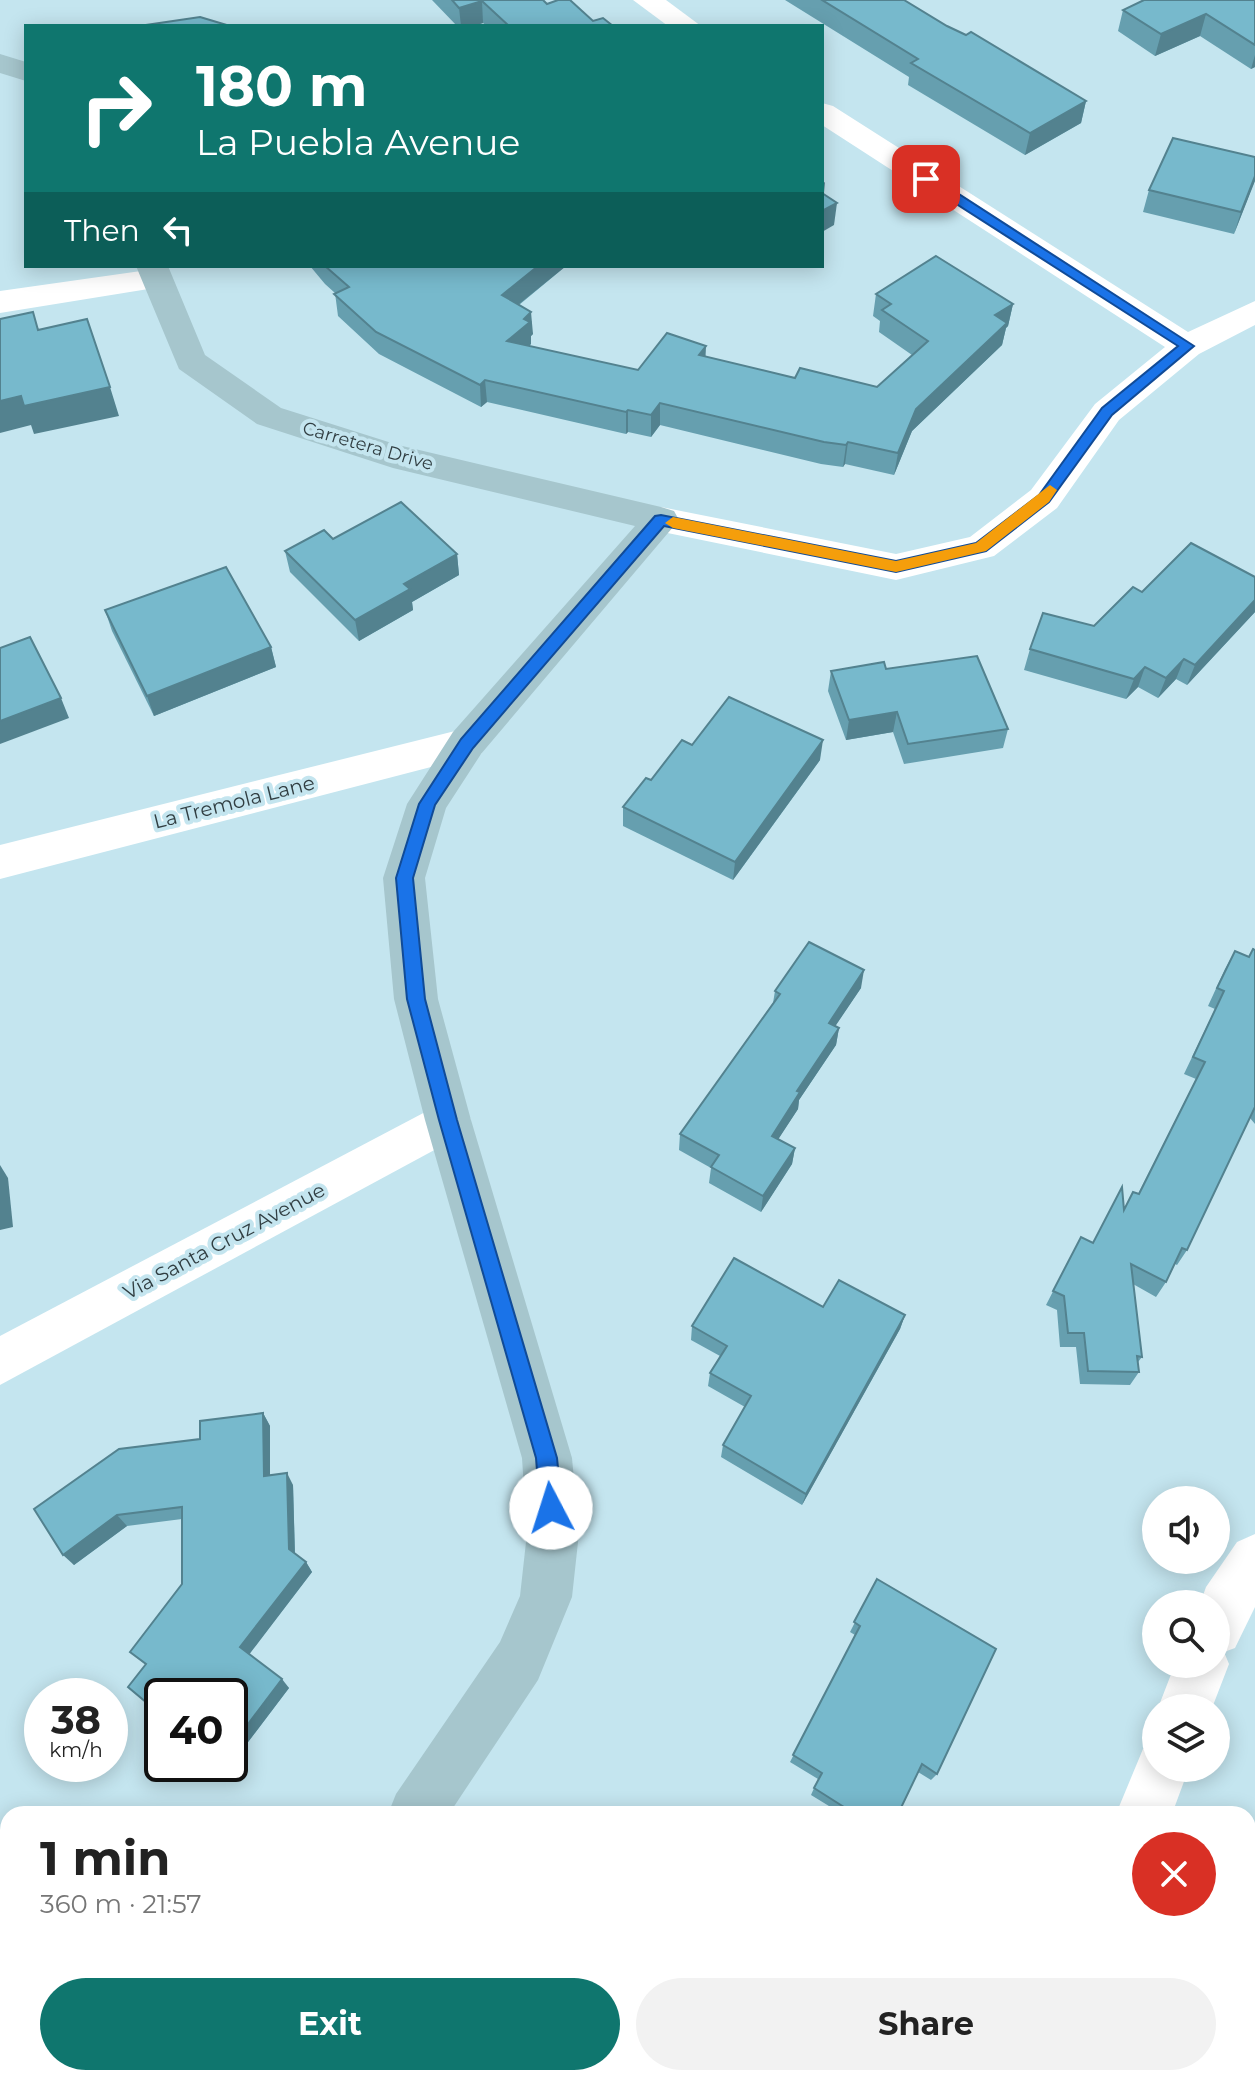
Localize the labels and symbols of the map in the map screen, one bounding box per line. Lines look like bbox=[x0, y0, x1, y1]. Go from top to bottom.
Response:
pin bbox=[892, 145, 960, 213]
street label: Carretera Drive bbox=[300, 417, 436, 475]
street label: La Tremola Lane bbox=[151, 770, 317, 834]
street label: Via Santa Cruz Avenue bbox=[119, 1178, 329, 1304]
position arrow bbox=[509, 1466, 593, 1550]
speed limit sign: 40 bbox=[144, 1678, 248, 1782]

